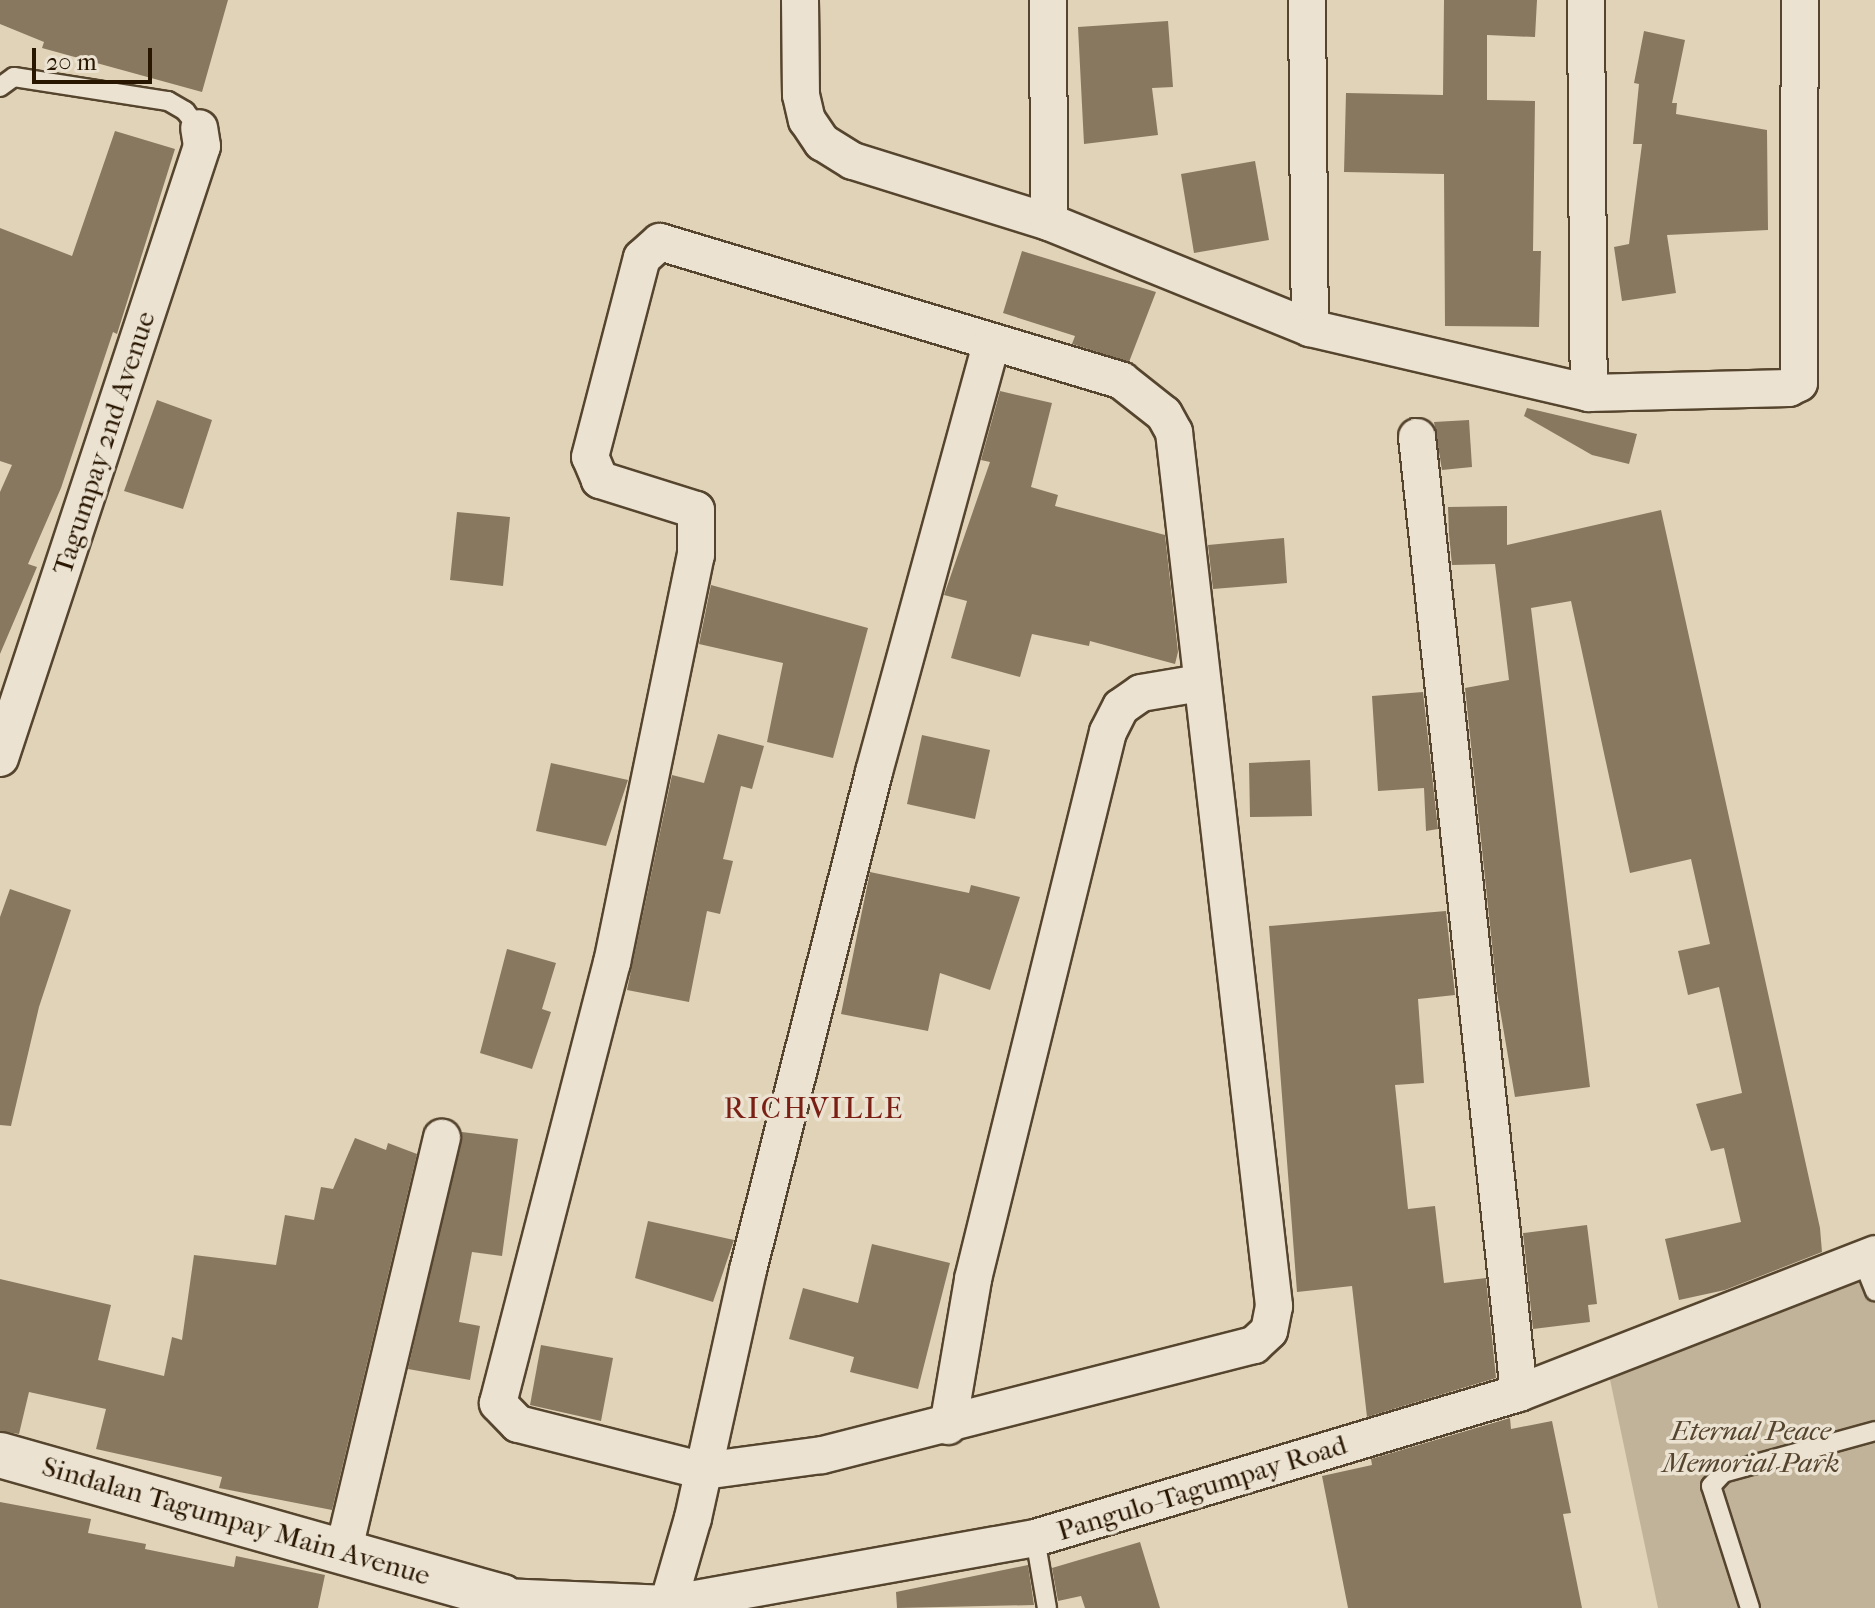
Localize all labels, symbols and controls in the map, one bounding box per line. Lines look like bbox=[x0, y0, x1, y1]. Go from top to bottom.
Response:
scale bar bbox=[36, 32, 156, 82]
text: 20 m bbox=[46, 48, 97, 76]
street label: Tagumpay 2nd Avenue bbox=[46, 307, 162, 579]
district label: RICHVILLE bbox=[724, 1091, 904, 1127]
park label: Eternal Peace Memorial Park bbox=[1662, 1414, 1840, 1480]
street label: Pangulo-Tagumpay Road bbox=[1053, 1428, 1351, 1548]
street label: Sindalan Tagumpay Main Avenue bbox=[38, 1449, 434, 1593]

